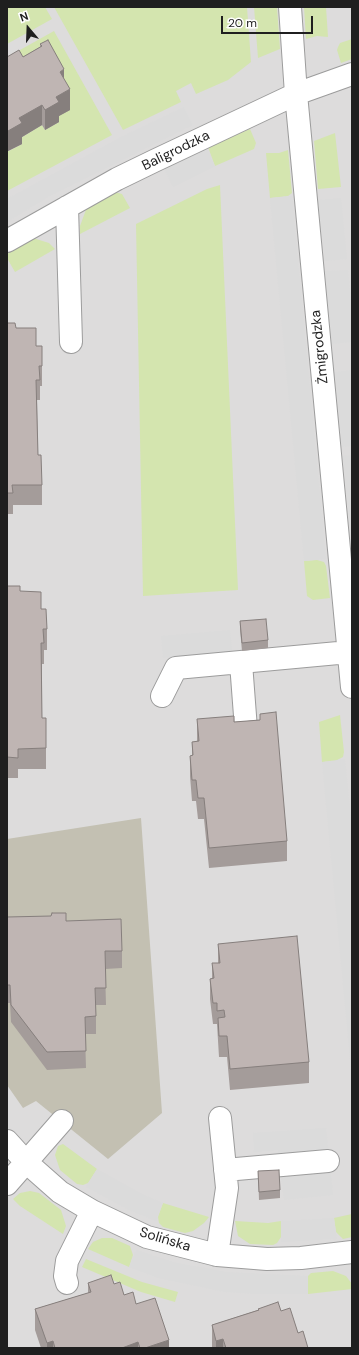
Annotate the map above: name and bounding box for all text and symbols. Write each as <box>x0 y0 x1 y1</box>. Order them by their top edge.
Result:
north arrow <box>8 8 48 48</box>
scale bar <box>223 8 315 34</box>
text: N <box>18 9 30 25</box>
text: 20 m <box>228 15 257 31</box>
street label: Baligrodzka <box>139 127 213 175</box>
street label: Żmigrodzka <box>308 309 332 385</box>
street label: Solińska <box>137 1224 193 1256</box>

